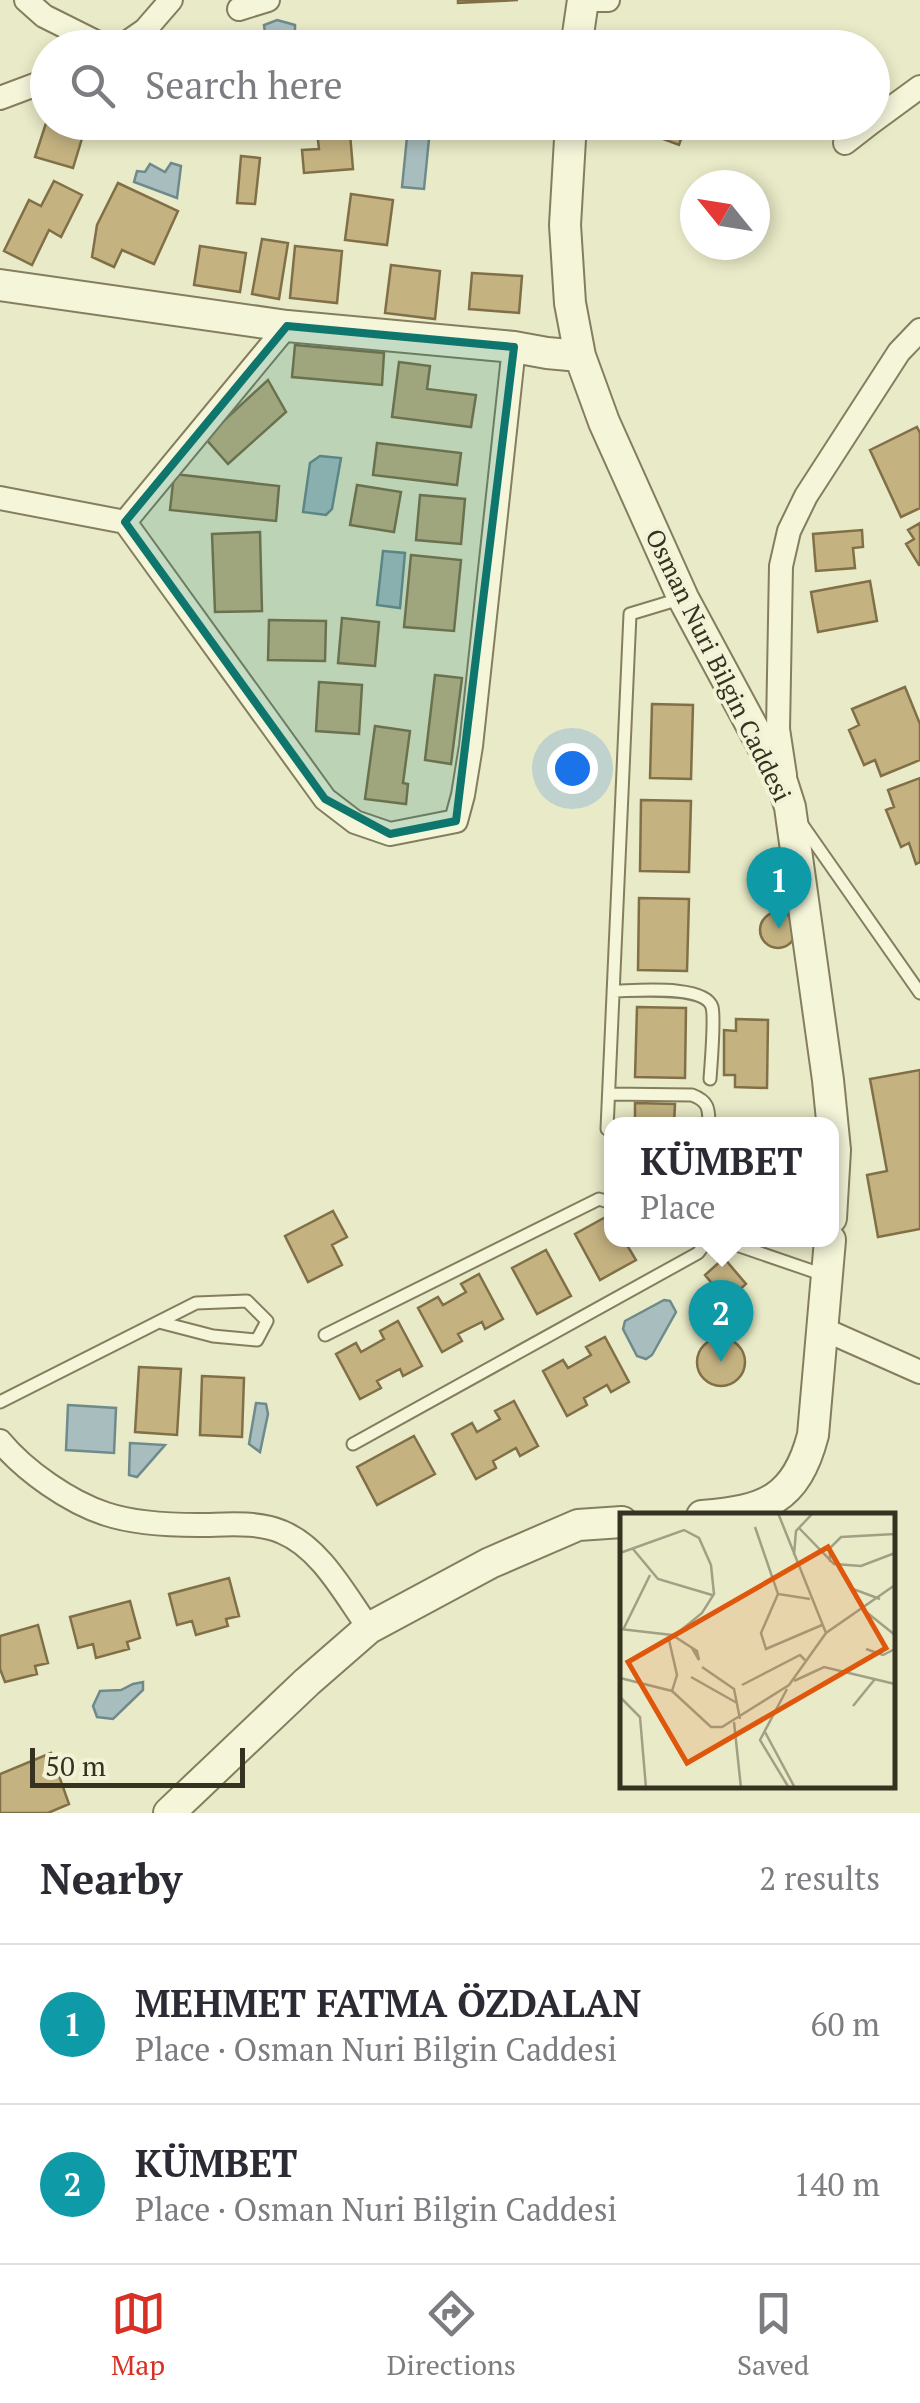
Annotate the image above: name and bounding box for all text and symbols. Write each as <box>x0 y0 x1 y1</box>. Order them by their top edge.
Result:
search box <box>30 30 890 140</box>
icon: search <box>65 58 120 113</box>
text: Search here <box>145 60 343 110</box>
north arrow <box>680 170 770 260</box>
street label: Osman Nuri Bilgin Caddesi <box>638 523 800 807</box>
your location <box>547 743 598 794</box>
pin: 1 <box>746 846 812 929</box>
popup <box>604 1117 839 1247</box>
text: KÜMBET <box>640 1136 803 1186</box>
text: Place <box>640 1186 716 1228</box>
pin: 2 <box>688 1280 754 1362</box>
inset map <box>620 1513 895 1788</box>
scale bar <box>30 1743 245 1788</box>
text: 50 m <box>45 1747 106 1784</box>
text: Nearby <box>40 1850 182 1906</box>
text: 2 results <box>759 1857 880 1899</box>
text: MEHMET FATMA ÖZDALAN <box>135 1978 641 2028</box>
text: 1 <box>63 2003 82 2045</box>
text: 60 m <box>810 2003 880 2045</box>
text: Place · Osman Nuri Bilgin Caddesi <box>135 2028 617 2070</box>
text: KÜMBET <box>135 2138 297 2188</box>
text: 2 <box>63 2163 82 2205</box>
text: 140 m <box>793 2163 880 2205</box>
text: Place · Osman Nuri Bilgin Caddesi <box>135 2188 617 2230</box>
tab: Map <box>111 2286 166 2383</box>
tab: Directions <box>387 2286 516 2383</box>
tab: Saved <box>737 2286 809 2383</box>

